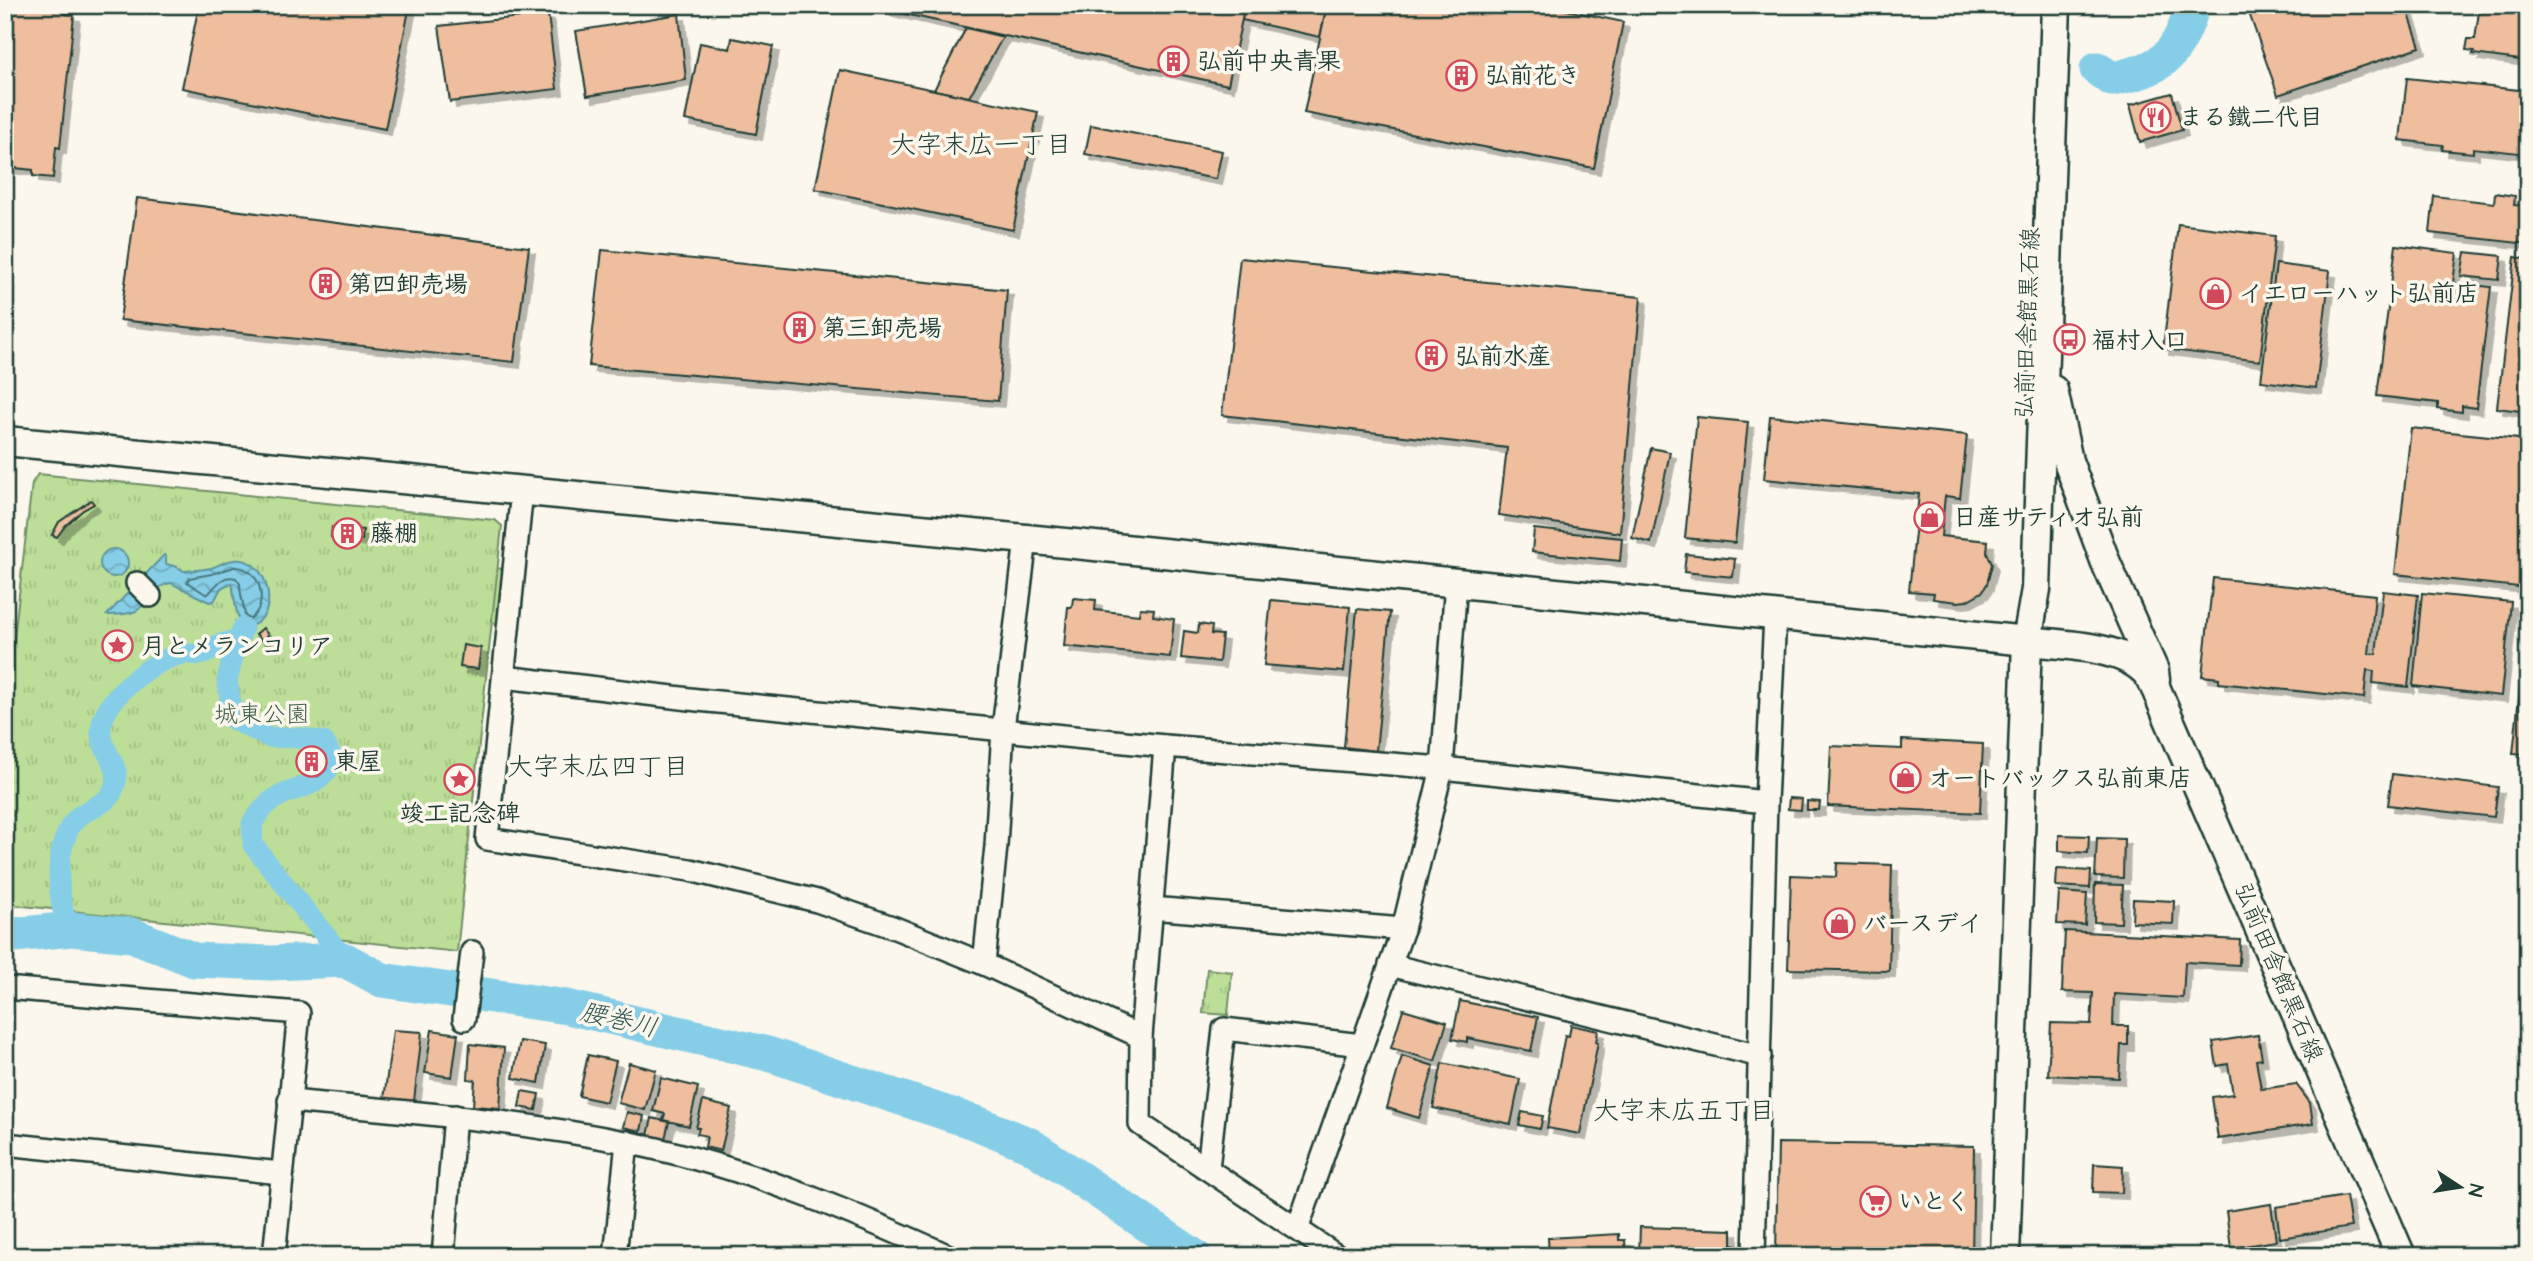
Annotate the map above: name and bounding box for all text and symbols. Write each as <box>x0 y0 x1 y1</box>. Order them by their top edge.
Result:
building icon: 弘前中央青果 <box>1157 44 1191 78</box>
place label: 弘前中央青果 <box>1197 45 1341 79</box>
building icon: 弘前花き <box>1445 58 1479 92</box>
place label: 弘前花き <box>1485 59 1581 93</box>
restaurant icon: まる鐵二代目 <box>2139 100 2173 134</box>
place label: まる鐵二代目 <box>2179 101 2323 135</box>
district label: 大字末広一丁目 <box>890 127 1072 163</box>
street label: 弘前田舎館黒石線 <box>2008 227 2048 420</box>
building icon: 第四卸売場 <box>308 267 342 301</box>
place label: 第四卸売場 <box>348 268 468 302</box>
shop icon: イエローハット弘前店 <box>2199 276 2233 310</box>
place label: イエローハット弘前店 <box>2239 277 2479 311</box>
building icon: 第三卸売場 <box>782 311 816 345</box>
place label: 第三卸売場 <box>822 312 942 346</box>
bus stop icon: 福村入口 <box>2052 323 2086 357</box>
place label: 福村入口 <box>2092 324 2188 358</box>
building icon: 弘前水産 <box>1415 339 1449 373</box>
place label: 弘前水産 <box>1455 340 1551 374</box>
shop icon: 日産サティオ弘前 <box>1913 500 1947 534</box>
place label: 日産サティオ弘前 <box>1953 501 2144 535</box>
building icon: 藤棚 <box>330 516 364 550</box>
place label: 藤棚 <box>370 517 418 551</box>
place icon: 月とメランコリア <box>101 629 135 663</box>
place label: 月とメランコリア <box>141 630 333 664</box>
park label: 城東公園 <box>214 698 310 732</box>
building icon: 東屋 <box>294 744 328 778</box>
place label: 東屋 <box>334 745 382 779</box>
district label: 大字末広四丁目 <box>507 749 689 785</box>
shop icon: オートバックス弘前東店 <box>1888 761 1922 795</box>
place icon: 竣工記念碑 <box>443 762 477 796</box>
place label: オートバックス弘前東店 <box>1928 762 2192 796</box>
place label: 竣工記念碑 <box>400 797 520 831</box>
street label: 弘前田舎館黒石線 <box>2225 877 2331 1067</box>
shop icon: バースデイ <box>1823 906 1857 940</box>
place label: バースデイ <box>1863 907 1983 941</box>
water label: 腰巻川 <box>577 994 661 1046</box>
district label: 大字末広五丁目 <box>1593 1093 1775 1129</box>
north arrow <box>2424 1152 2494 1222</box>
text: N <box>2461 1182 2490 1199</box>
supermarket icon: いとく <box>1858 1184 1892 1218</box>
place label: いとく <box>1898 1185 1970 1219</box>

